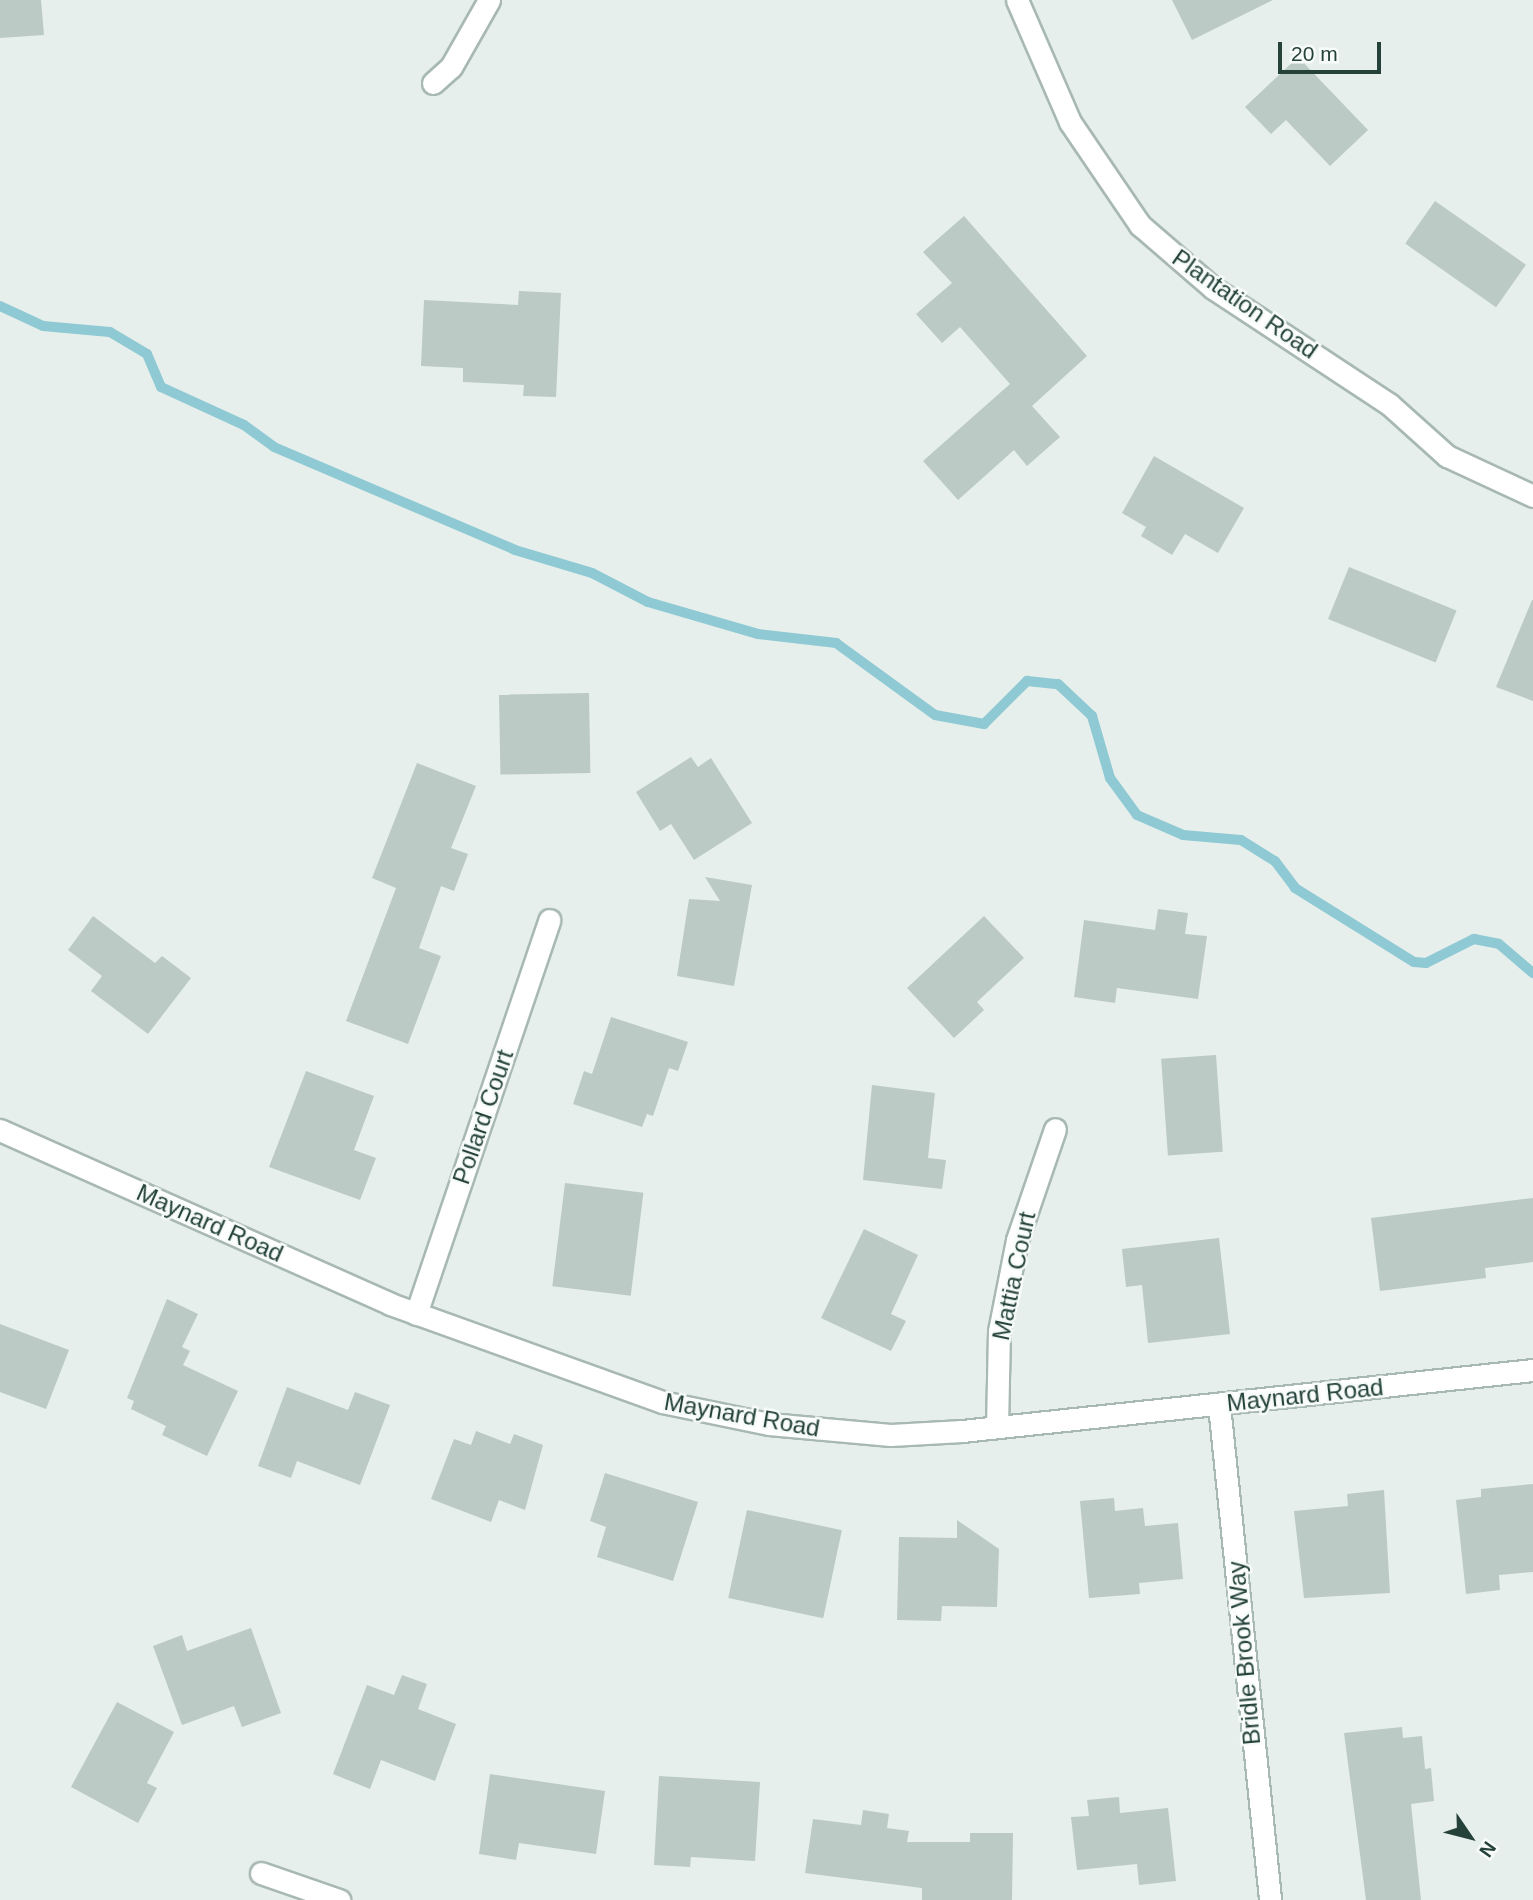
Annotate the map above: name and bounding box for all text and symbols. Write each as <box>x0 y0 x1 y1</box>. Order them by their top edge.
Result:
scale bar <box>1281 28 1384 72</box>
text: 20 m <box>1291 42 1338 65</box>
street label: Plantation Road <box>1167 243 1323 365</box>
street label: Pollard Court <box>447 1046 519 1188</box>
street label: Maynard Road <box>132 1178 288 1268</box>
street label: Mattia Court <box>986 1209 1042 1343</box>
street label: Maynard Road <box>1225 1372 1385 1418</box>
street label: Maynard Road <box>662 1387 822 1443</box>
street label: Bridle Brook Way <box>1222 1560 1266 1746</box>
north arrow <box>1435 1802 1505 1872</box>
text: N <box>1475 1838 1500 1861</box>

